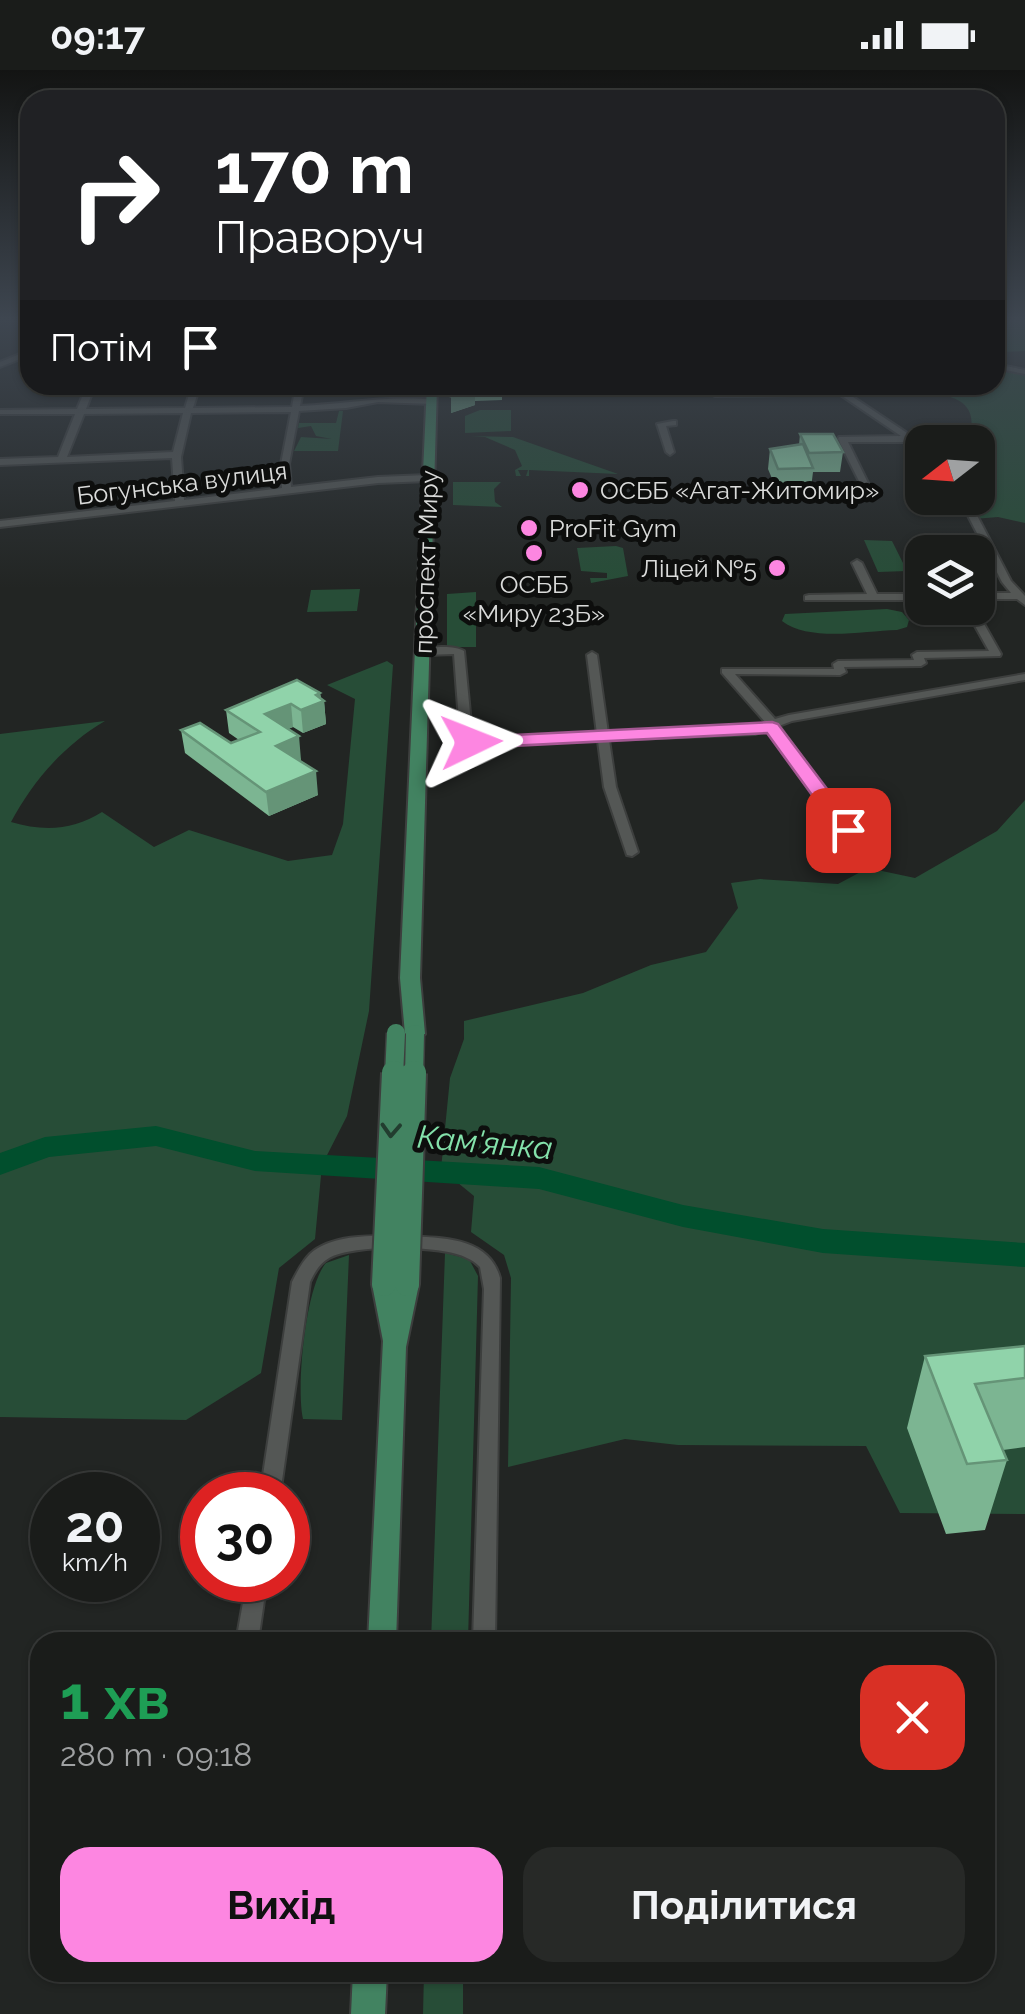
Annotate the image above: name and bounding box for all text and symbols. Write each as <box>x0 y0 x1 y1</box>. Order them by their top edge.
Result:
text: 09:17 <box>50 13 145 58</box>
text: 170 m <box>215 127 414 209</box>
icon: right <box>50 130 180 260</box>
text: Праворуч <box>215 211 425 264</box>
icon: arrive <box>173 320 228 375</box>
text: Потім <box>50 325 153 370</box>
north arrow <box>905 425 995 515</box>
map controls <box>905 425 995 625</box>
street label: Богунська вулиця <box>75 455 289 511</box>
street label: проспект Миру <box>408 469 444 654</box>
place label: ОСББ «Агат-Житомир» <box>600 475 879 505</box>
marker: ОСББ «Агат-Житомир» <box>569 479 591 501</box>
place label: ProFit Gym <box>549 513 677 543</box>
marker: ProFit Gym <box>518 517 540 539</box>
button: layers <box>905 535 995 625</box>
marker: ОСББ «Миру 23Б» <box>523 542 545 564</box>
place label: Ліцей №5 <box>641 553 757 583</box>
marker: Ліцей №5 <box>766 557 788 579</box>
place label: ОСББ «Миру 23Б» <box>463 569 605 628</box>
position arrow <box>419 690 523 794</box>
pin <box>806 788 891 873</box>
icon: arrive <box>821 803 876 858</box>
water label: Кам'янка <box>416 1118 554 1166</box>
one-way arrow <box>381 1122 402 1138</box>
speed limit sign: 30 <box>180 1472 310 1602</box>
text: 20 <box>66 1495 124 1554</box>
text: km/h <box>62 1547 128 1577</box>
text: 1 хв <box>60 1663 170 1733</box>
button: close <box>860 1665 965 1770</box>
text: 280 m · 09:18 <box>60 1736 252 1773</box>
button: Вихід <box>60 1847 503 1962</box>
button: Поділитися <box>523 1847 965 1962</box>

